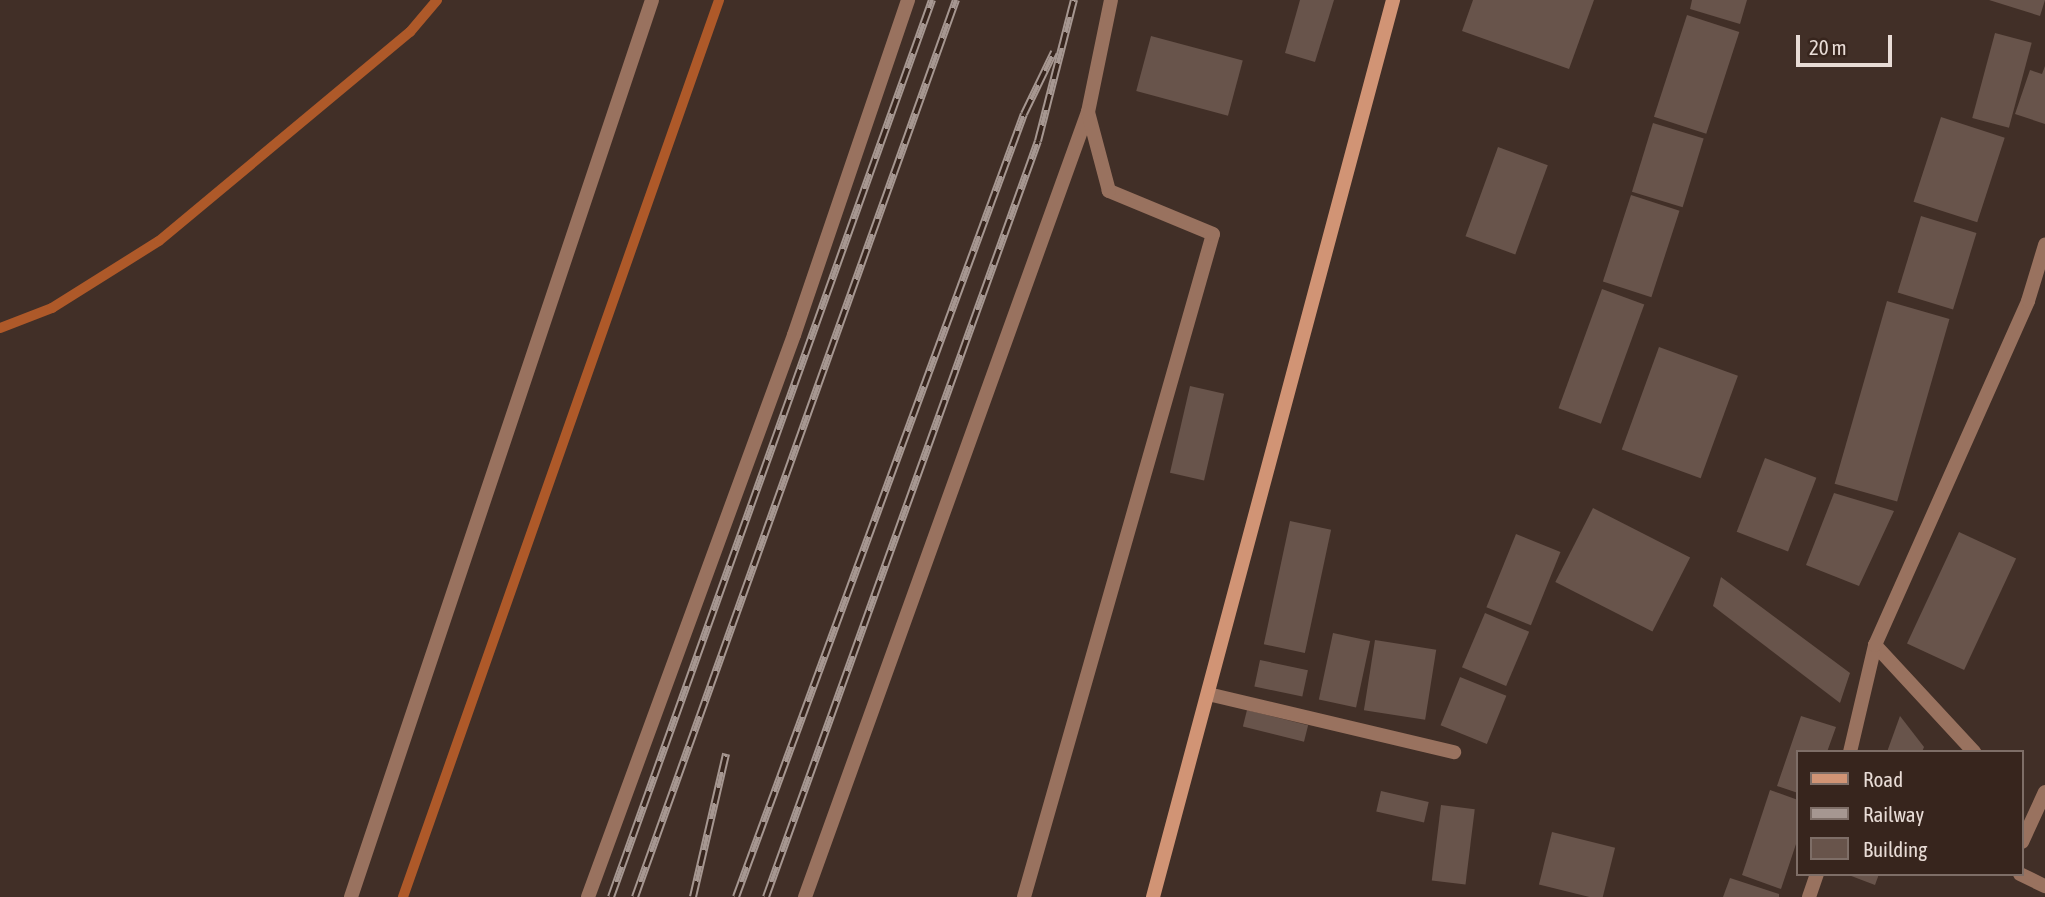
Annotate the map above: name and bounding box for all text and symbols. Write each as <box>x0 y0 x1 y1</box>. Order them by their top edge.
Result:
scale bar <box>1800 21 1896 65</box>
text: 20 m <box>1809 35 1847 59</box>
legend <box>1797 750 2024 876</box>
text: Road <box>1863 767 1903 791</box>
text: Railway <box>1863 802 1924 826</box>
text: Building <box>1863 837 1927 861</box>

